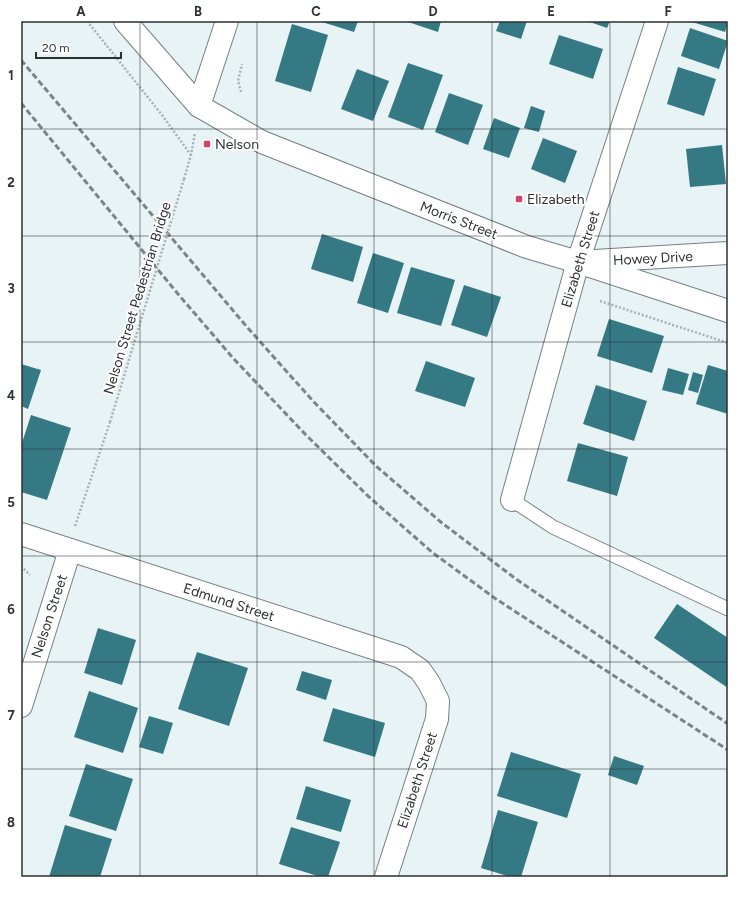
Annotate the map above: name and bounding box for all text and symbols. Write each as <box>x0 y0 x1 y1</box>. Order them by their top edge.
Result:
text: A <box>76 4 86 19</box>
text: B <box>194 4 202 19</box>
text: C <box>311 4 321 19</box>
text: D <box>428 4 438 19</box>
text: E <box>547 4 555 19</box>
text: F <box>664 4 672 19</box>
scale bar <box>36 34 121 60</box>
text: 20 m <box>42 41 70 55</box>
text: 1 <box>8 68 14 83</box>
place label: Nelson <box>215 136 259 153</box>
marker: Nelson <box>202 139 212 149</box>
text: 2 <box>7 175 15 190</box>
place label: Elizabeth <box>527 191 585 208</box>
marker: Elizabeth <box>514 194 524 204</box>
street label: Morris Street <box>418 198 500 243</box>
street label: Nelson Street Pedestrian Bridge <box>100 200 175 396</box>
street label: Elizabeth Street <box>558 209 603 310</box>
street label: Howey Drive <box>613 248 694 269</box>
text: 3 <box>7 281 15 296</box>
text: 4 <box>7 388 15 403</box>
text: 5 <box>7 495 15 510</box>
street label: Nelson Street <box>28 572 71 660</box>
street label: Edmund Street <box>181 580 277 625</box>
text: 6 <box>7 602 15 617</box>
text: 7 <box>7 708 15 723</box>
street label: Elizabeth Street <box>394 730 441 830</box>
text: 8 <box>7 815 15 830</box>

